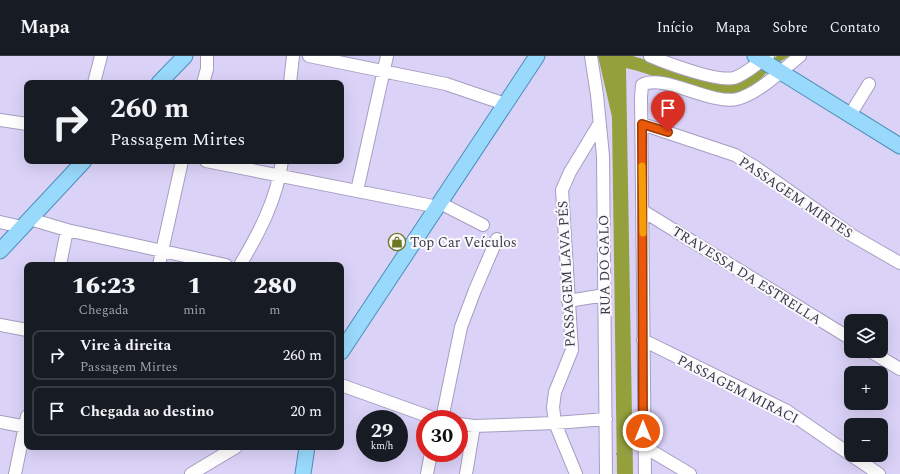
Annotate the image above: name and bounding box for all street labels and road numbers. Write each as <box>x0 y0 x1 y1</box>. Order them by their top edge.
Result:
street label: PASSAGEM MIRTES <box>734 151 857 244</box>
street label: PASSAGEM LAVA PÉS <box>552 200 581 348</box>
street label: RUA DO GALO <box>593 214 616 315</box>
street label: TRAVESSA DA ESTRELLA <box>668 221 826 330</box>
street label: PASSAGEM MIRACI <box>673 350 802 429</box>

